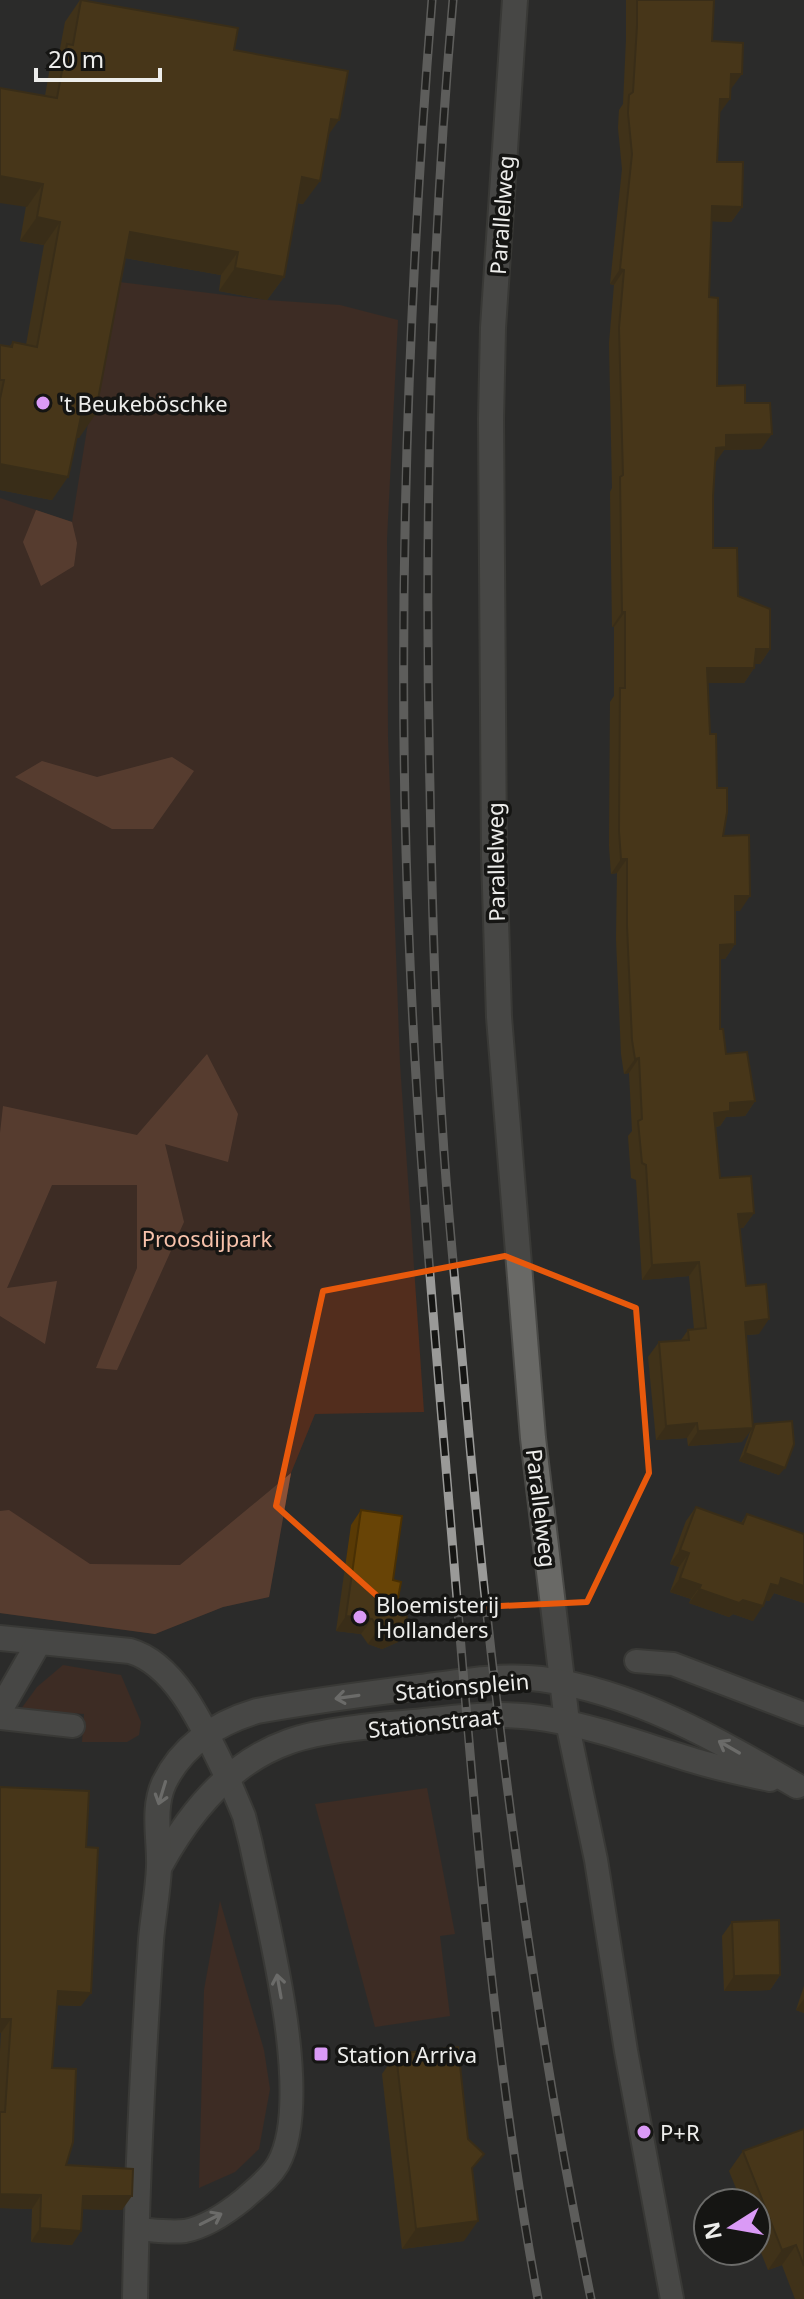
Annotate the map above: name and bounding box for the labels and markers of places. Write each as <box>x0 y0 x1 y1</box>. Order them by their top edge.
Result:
place label: 't Beukeböschke <box>59 388 228 418</box>
marker: 't Beukeböschke <box>34 394 52 412</box>
place label: Bloemisterij Hollanders <box>376 1589 499 1644</box>
marker: Bloemisterij Hollanders <box>351 1608 369 1626</box>
place label: Station Arriva <box>337 2039 477 2069</box>
marker: Station Arriva <box>312 2045 330 2063</box>
place label: P+R <box>660 2117 700 2147</box>
marker: P+R <box>635 2123 653 2141</box>

